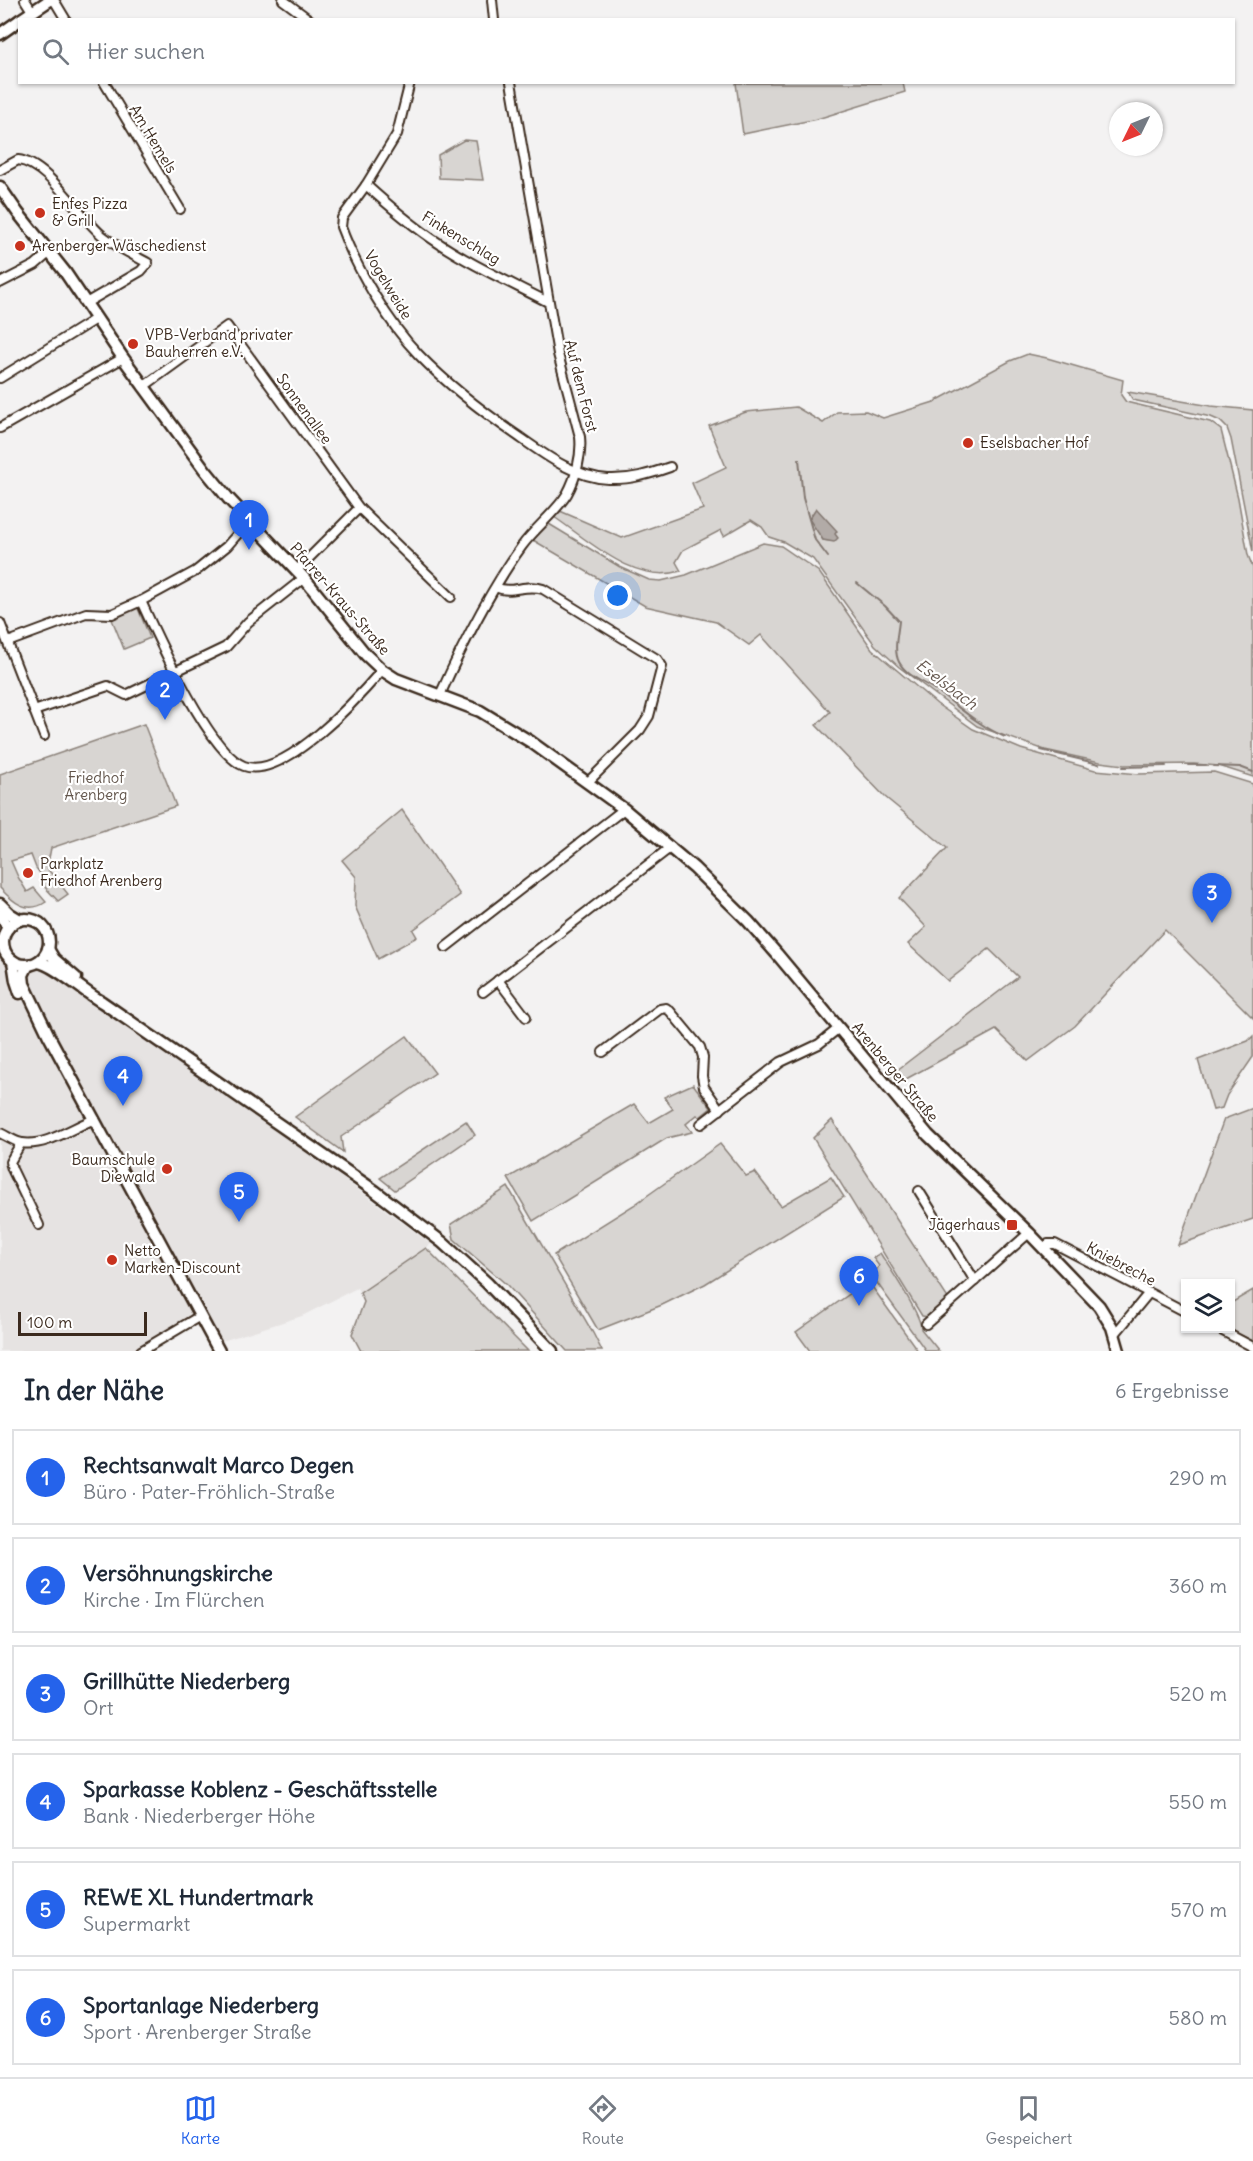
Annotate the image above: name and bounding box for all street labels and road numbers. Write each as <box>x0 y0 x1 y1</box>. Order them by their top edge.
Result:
street label: Am Hemels <box>126 101 181 177</box>
street label: Finkenschlag <box>419 207 504 268</box>
street label: Vogelweide <box>360 247 416 323</box>
street label: Auf dem Forst <box>561 338 602 434</box>
street label: Sonnenallee <box>273 370 336 448</box>
street label: Pfarrer-Kraus-Straße <box>286 539 394 659</box>
street label: Arenberger Straße <box>848 1018 943 1125</box>
street label: Kniebreche <box>1083 1237 1159 1290</box>

